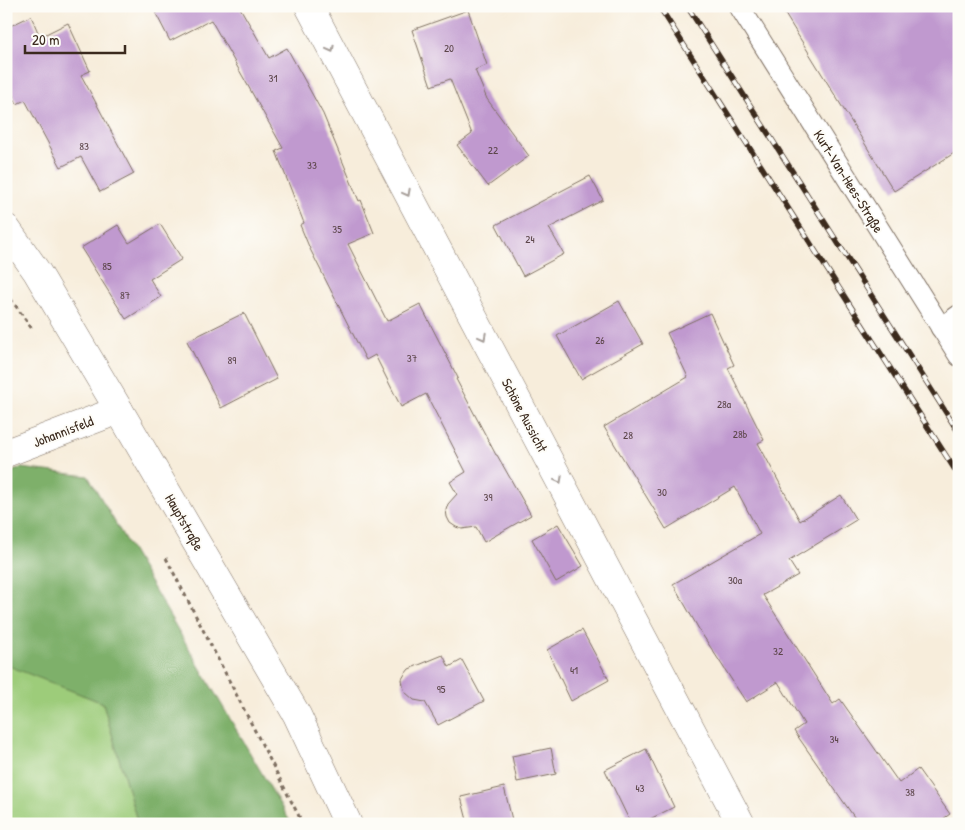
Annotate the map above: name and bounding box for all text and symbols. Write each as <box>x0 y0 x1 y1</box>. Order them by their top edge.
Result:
scale bar <box>25 22 125 54</box>
text: 20 m <box>32 29 59 50</box>
house number: 20 <box>444 41 454 55</box>
one-way arrow <box>325 44 335 53</box>
house number: 31 <box>269 71 277 85</box>
street label: Kurt-Van-Hees-Straße <box>809 126 889 237</box>
house number: 83 <box>79 139 89 153</box>
house number: 22 <box>488 143 498 157</box>
house number: 33 <box>307 158 317 172</box>
one-way arrow <box>401 188 411 197</box>
house number: 35 <box>332 222 342 236</box>
house number: 24 <box>525 232 535 246</box>
house number: 85 <box>102 259 112 273</box>
house number: 87 <box>120 288 130 302</box>
one-way arrow <box>477 331 487 340</box>
house number: 26 <box>595 333 605 347</box>
house number: 37 <box>407 351 417 365</box>
house number: 89 <box>228 353 236 367</box>
street label: Schöne Aussicht <box>498 375 552 455</box>
house number: 28a <box>717 397 732 411</box>
street label: Johannisfeld <box>30 411 96 451</box>
house number: 28b <box>733 427 748 441</box>
house number: 28 <box>623 428 633 442</box>
one-way arrow <box>553 475 563 484</box>
house number: 30 <box>657 485 667 499</box>
street label: Hauptstraße <box>160 490 209 555</box>
house number: 39 <box>484 490 492 504</box>
house number: 30a <box>728 573 743 587</box>
house number: 32 <box>773 644 783 658</box>
house number: 41 <box>570 663 578 677</box>
house number: 95 <box>437 682 446 696</box>
house number: 34 <box>829 732 839 746</box>
house number: 43 <box>635 781 645 795</box>
house number: 38 <box>905 785 915 799</box>

